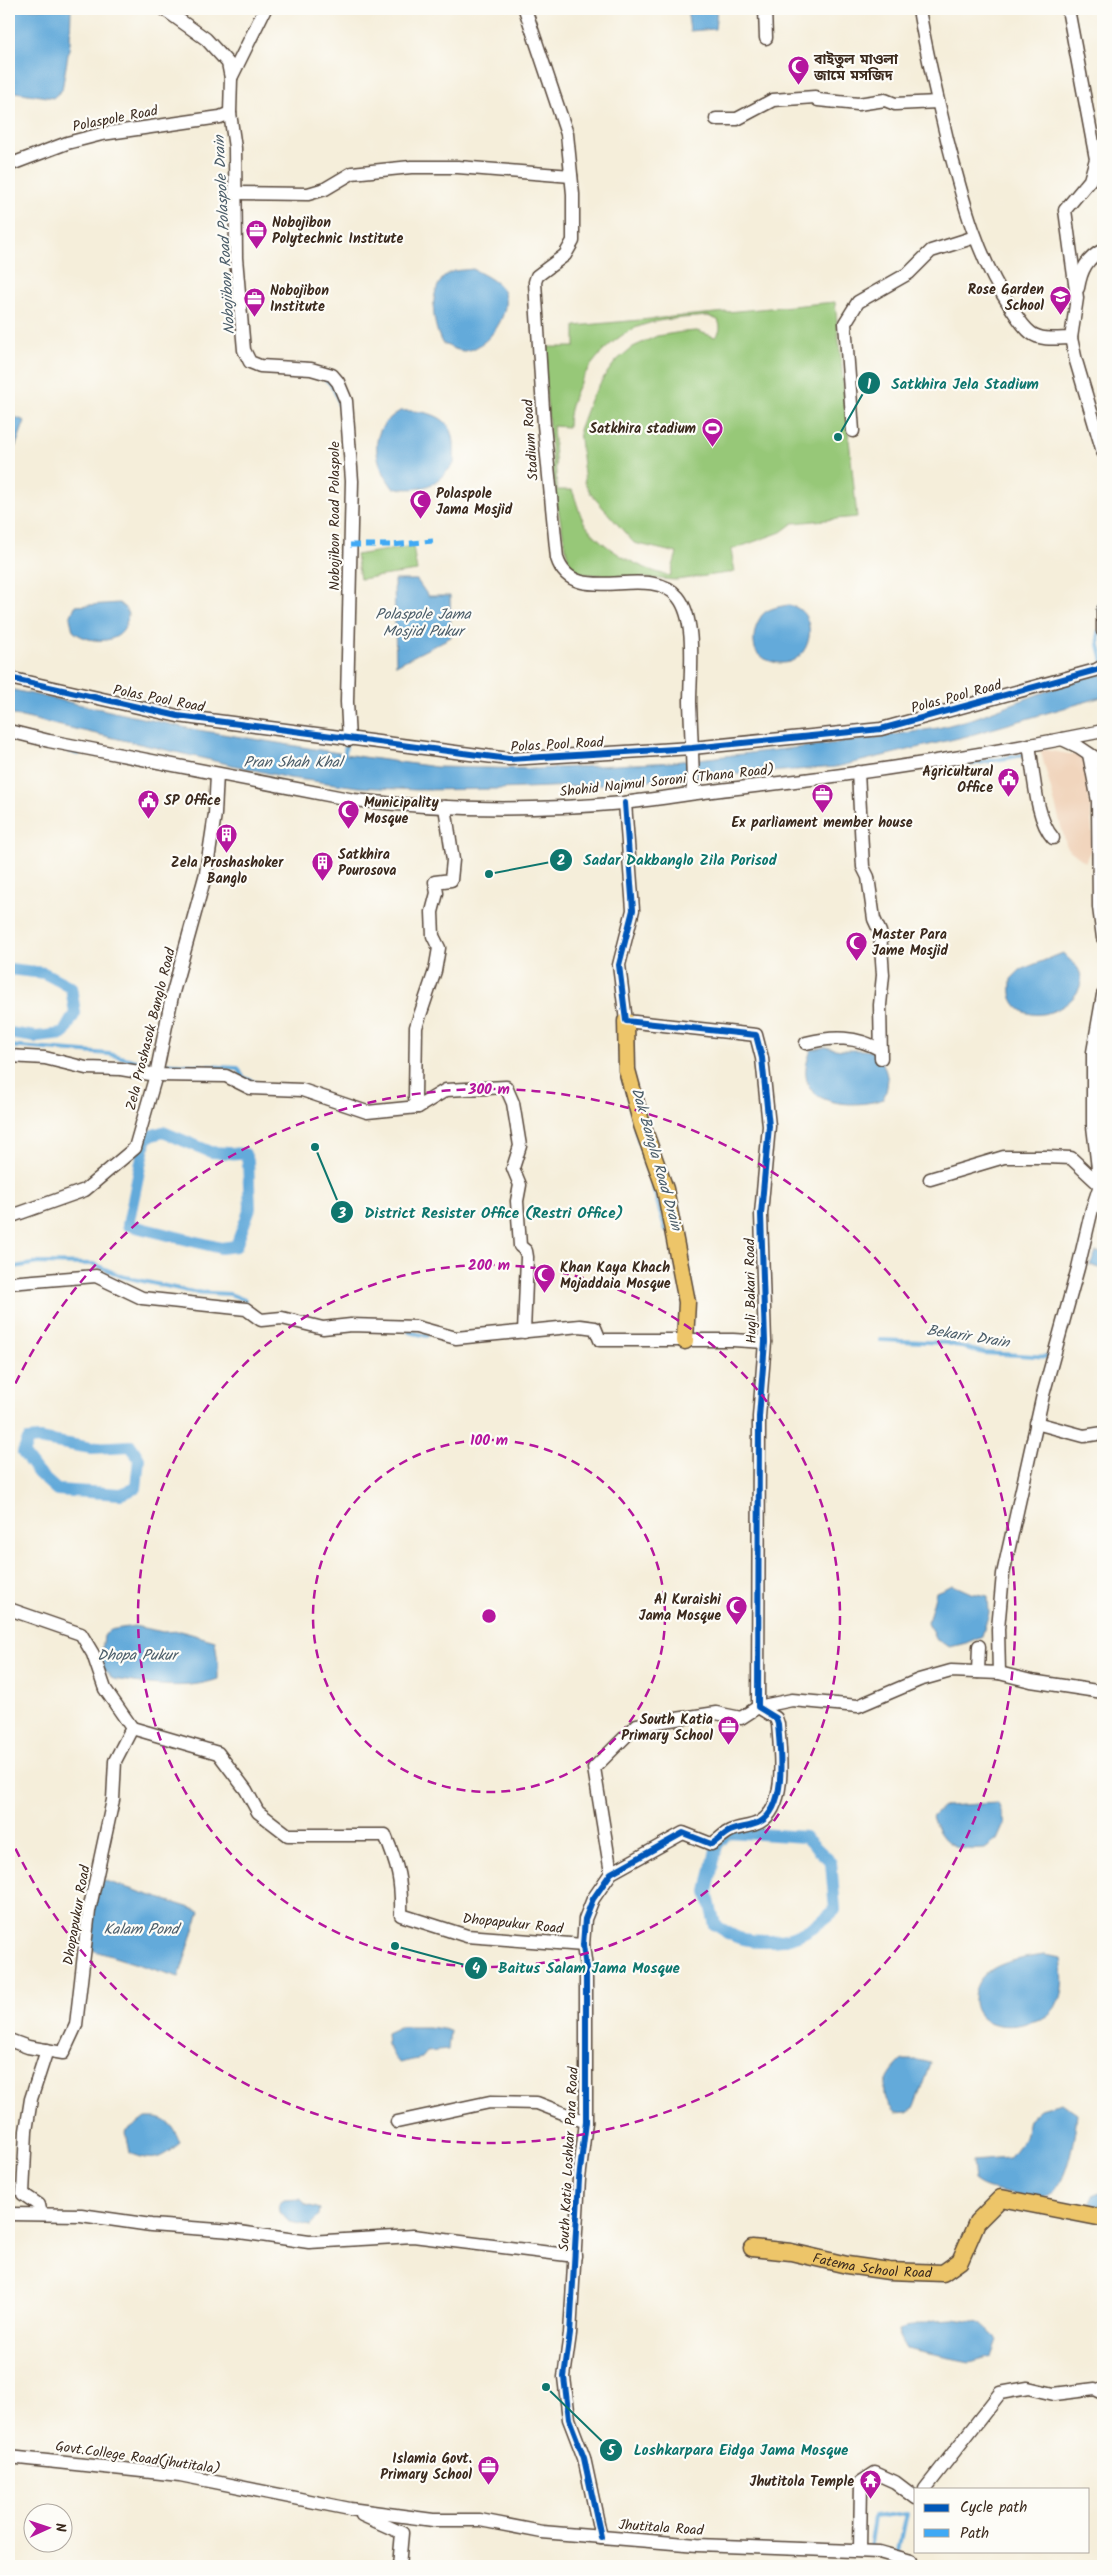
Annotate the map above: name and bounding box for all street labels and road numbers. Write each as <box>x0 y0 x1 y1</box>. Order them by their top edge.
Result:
street label: Polaspole Road <box>71 100 161 138</box>
street label: Stadium Road <box>517 398 545 481</box>
street label: Nobojibon Road Polaspole <box>324 441 346 591</box>
street label: Polas Pool Road <box>909 674 1005 720</box>
street label: Polas Pool Road <box>111 679 208 719</box>
street label: Polas Pool Road <box>510 732 605 758</box>
street label: Shohid Najmul Soroni (Thana Road) <box>559 759 775 803</box>
street label: Zela Proshasok Banglo Road <box>120 945 182 1113</box>
street label: Hugli Bakari Road <box>739 1237 763 1344</box>
street label: Dhopapukur Road <box>57 1862 97 1967</box>
street label: Dhopapukur Road <box>461 1908 565 1940</box>
street label: South Katia Loshkar Para Road <box>553 2065 585 2252</box>
street label: Fatema School Road <box>810 2247 933 2285</box>
street label: Govt.College Road(jhutitala) <box>54 2436 222 2480</box>
street label: Jhutitala Road <box>618 2514 705 2542</box>

